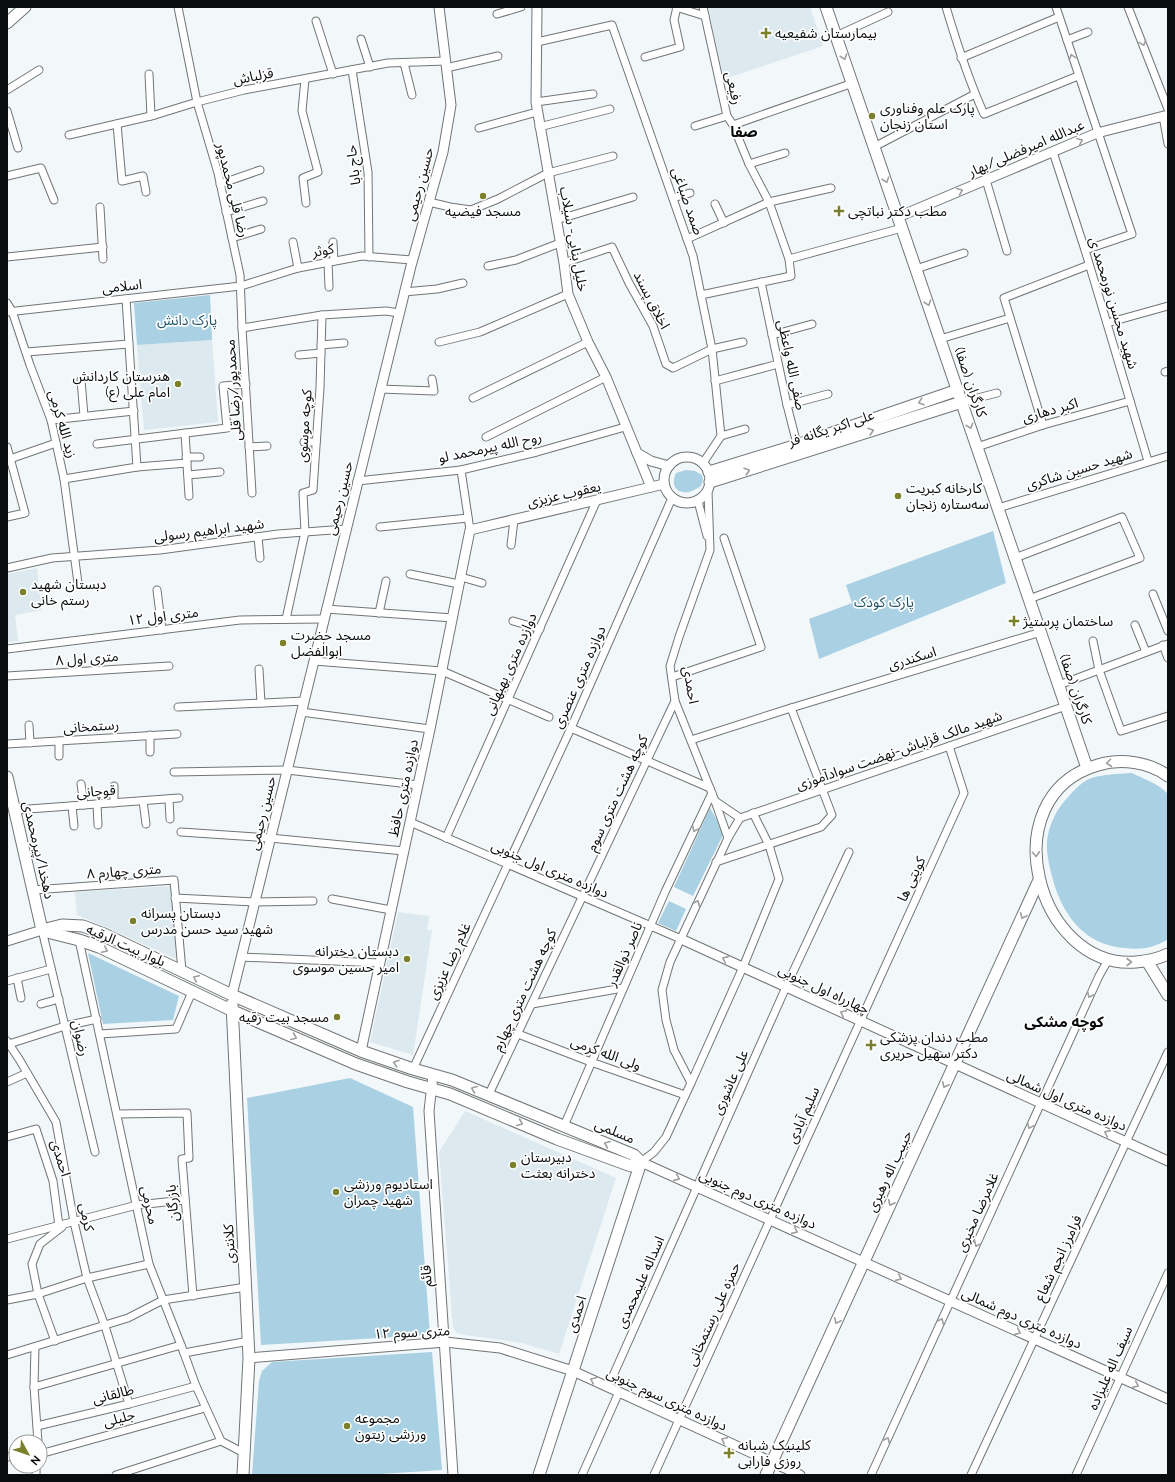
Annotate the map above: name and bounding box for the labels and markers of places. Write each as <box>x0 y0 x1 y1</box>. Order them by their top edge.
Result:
place label: بیمارستان شفیعیه <box>775 25 877 42</box>
marker: بیمارستان شفیعیه <box>760 27 772 39</box>
place label: پارک علم وفناوری استان زنجان <box>880 100 975 133</box>
marker: پارک علم وفناوری استان زنجان <box>867 111 877 121</box>
marker: مسجد فیضیه <box>478 191 488 201</box>
place label: مسجد فیضیه <box>445 203 521 219</box>
place label: مطب دکتر نباتچی <box>848 203 947 221</box>
marker: مطب دکتر نباتچی <box>833 205 845 217</box>
place label: هنرستان کاردانش امام علی (ع) <box>73 368 170 403</box>
marker: هنرستان کاردانش امام علی (ع) <box>173 379 183 389</box>
place label: کارخانه کبریت سه‌ستاره زنجان <box>906 480 989 513</box>
marker: کارخانه کبریت سه‌ستاره زنجان <box>893 491 903 501</box>
place label: دبستان شهید رستم خانی <box>31 576 107 611</box>
marker: دبستان شهید رستم خانی <box>18 587 28 597</box>
place label: ساختمان پرستیژ <box>1022 613 1113 631</box>
marker: ساختمان پرستیژ <box>1008 615 1020 627</box>
place label: مسجد حضرت ابوالفضل <box>291 627 371 660</box>
marker: مسجد حضرت ابوالفضل <box>278 638 288 648</box>
place label: دبستان پسرانه شهید سید حسن مدرس <box>141 905 273 938</box>
marker: دبستان پسرانه شهید سید حسن مدرس <box>128 916 138 926</box>
place label: دبستان دخترانه امیر حسین موسوی <box>293 943 399 976</box>
marker: دبستان دخترانه امیر حسین موسوی <box>402 954 412 964</box>
place label: مسجد بیت رقیه <box>239 1009 329 1026</box>
marker: مسجد بیت رقیه <box>332 1012 342 1022</box>
place label: مطب دندان پزشکی دکتر سهیل حریری <box>880 1029 988 1062</box>
marker: مطب دندان پزشکی دکتر سهیل حریری <box>865 1039 877 1051</box>
place label: دبیرستان دخترانه بعثت <box>521 1149 596 1182</box>
marker: دبیرستان دخترانه بعثت <box>508 1160 518 1170</box>
place label: استادیوم ورزشی شهید چمران <box>344 1176 433 1210</box>
marker: استادیوم ورزشی شهید چمران <box>331 1187 341 1197</box>
place label: مجموعه ورزشی زیتون <box>355 1410 426 1443</box>
marker: مجموعه ورزشی زیتون <box>342 1421 352 1431</box>
place label: کلینیک شبانه روزی فارابی <box>738 1437 811 1470</box>
marker: کلینیک شبانه روزی فارابی <box>723 1447 735 1459</box>

